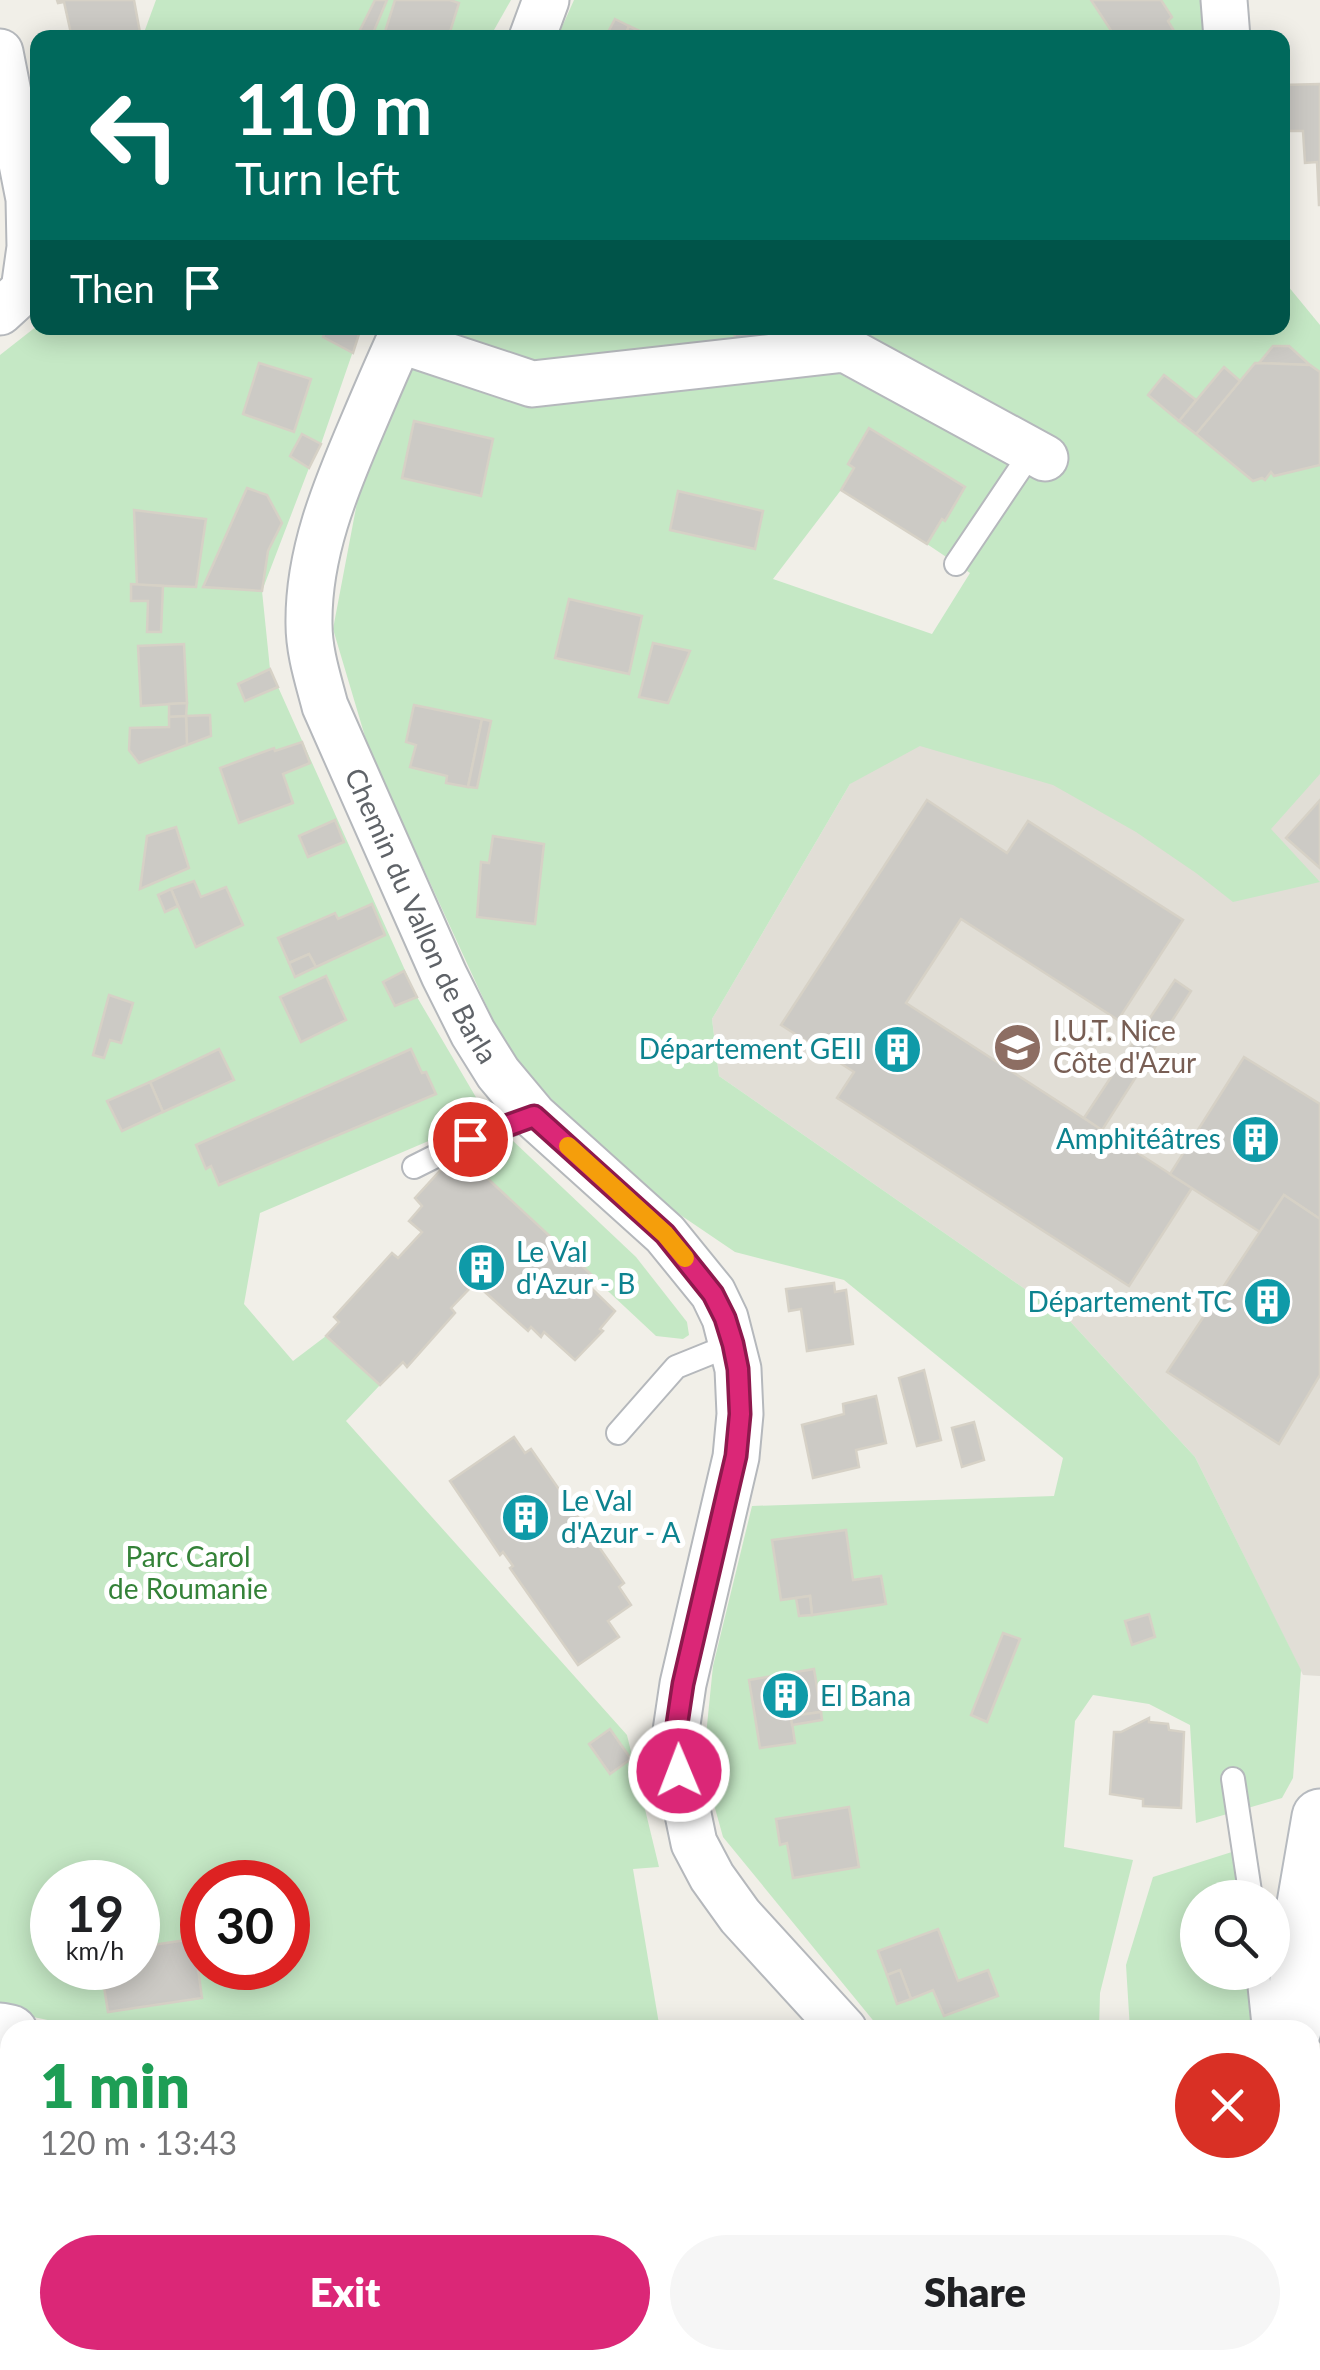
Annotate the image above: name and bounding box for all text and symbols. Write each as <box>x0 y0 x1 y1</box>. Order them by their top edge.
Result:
text: 110 m <box>235 66 432 150</box>
icon: left <box>70 70 200 200</box>
text: Turn left <box>235 151 400 205</box>
icon: arrive <box>175 260 230 315</box>
text: Then <box>70 265 155 311</box>
street label: Chemin du Vallon de Barla <box>339 762 506 1069</box>
place label: I.U.T. Nice Côte d'Azur <box>1053 1013 1196 1079</box>
school or university icon: I.U.T. Nice Côte d'Azur <box>992 1021 1044 1073</box>
building icon: Département GEII <box>871 1023 923 1075</box>
place label: Département GEII <box>639 1031 862 1065</box>
pin <box>428 1097 513 1182</box>
icon: arrive <box>443 1112 498 1167</box>
building icon: Amphitéâtres <box>1230 1113 1282 1165</box>
place label: Amphitéâtres <box>1056 1121 1221 1155</box>
place label: Le Val d'Azur - B <box>516 1234 635 1300</box>
building icon: Le Val d'Azur - B <box>455 1242 507 1294</box>
building icon: Département TC <box>1241 1276 1293 1328</box>
place label: Département TC <box>1028 1284 1232 1318</box>
place label: Le Val d'Azur - A <box>561 1483 680 1549</box>
building icon: Le Val d'Azur - A <box>500 1491 552 1543</box>
park label: Parc Carol de Roumanie <box>108 1539 268 1605</box>
building icon: El Bana <box>759 1670 811 1722</box>
place label: El Bana <box>820 1678 911 1712</box>
position arrow <box>627 1719 731 1823</box>
speed limit sign: 30 <box>180 1860 310 1990</box>
map controls <box>1180 1880 1290 1990</box>
button: search <box>1180 1880 1290 1990</box>
text: 19 <box>66 1883 124 1943</box>
text: km/h <box>66 1935 124 1965</box>
text: 1 min <box>40 2049 190 2121</box>
button: close <box>1175 2053 1280 2158</box>
text: 120 m · 13:43 <box>40 2123 237 2162</box>
button: Exit <box>40 2235 650 2350</box>
button: Share <box>670 2235 1280 2350</box>

